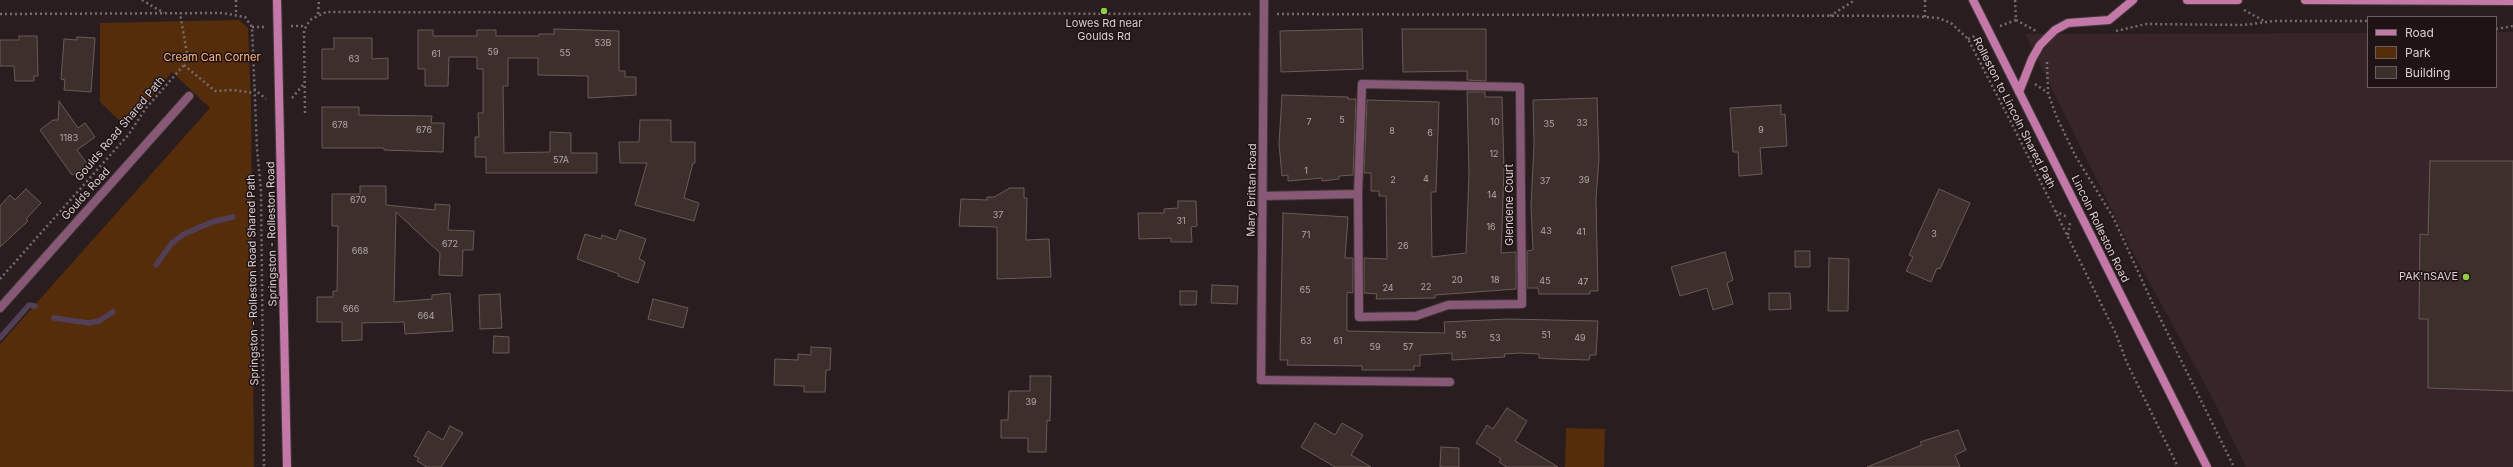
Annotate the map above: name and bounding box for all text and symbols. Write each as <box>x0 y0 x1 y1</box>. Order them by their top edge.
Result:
marker: Lowes Rd near Goulds Rd <box>1099 6 1109 16</box>
legend <box>2367 16 2497 88</box>
place label: Lowes Rd near Goulds Rd <box>1066 17 1142 43</box>
text: Road <box>2405 25 2434 40</box>
street label: Rolleston to Lincoln Shared Path <box>1970 35 2058 191</box>
house number: 53B <box>595 38 611 48</box>
text: Park <box>2405 45 2431 60</box>
house number: 59 <box>487 47 499 57</box>
house number: 55 <box>560 48 570 58</box>
house number: 61 <box>431 49 441 59</box>
park label: Cream Can Corner <box>163 51 261 65</box>
house number: 63 <box>348 54 360 64</box>
text: Building <box>2405 65 2450 80</box>
street label: Goulds Road Shared Path <box>72 74 168 184</box>
house number: 5 <box>1339 115 1345 125</box>
house number: 7 <box>1306 117 1312 127</box>
house number: 10 <box>1490 117 1500 127</box>
house number: 33 <box>1576 118 1588 128</box>
house number: 35 <box>1543 119 1555 129</box>
house number: 678 <box>332 120 348 130</box>
house number: 676 <box>416 125 432 135</box>
house number: 9 <box>1758 125 1764 135</box>
house number: 8 <box>1389 126 1395 136</box>
house number: 6 <box>1427 128 1433 138</box>
house number: 1183 <box>60 133 78 143</box>
street label: Mary Brittan Road <box>1245 143 1259 237</box>
house number: 12 <box>1489 149 1499 159</box>
house number: 57A <box>553 155 569 165</box>
street label: Springston - Rolleston Road <box>264 161 280 307</box>
street label: Glendene Court <box>1503 164 1517 246</box>
street label: Goulds Road <box>59 165 113 223</box>
house number: 1 <box>1304 166 1308 176</box>
street label: Lincoln Rolleston Road <box>2068 173 2132 285</box>
street label: Springston - Rolleston Road Shared Path <box>245 174 261 386</box>
house number: 4 <box>1423 174 1429 184</box>
house number: 2 <box>1390 175 1396 185</box>
house number: 39 <box>1578 175 1590 185</box>
house number: 37 <box>1540 176 1550 186</box>
house number: 14 <box>1487 190 1497 200</box>
house number: 670 <box>350 195 366 205</box>
house number: 37 <box>993 210 1003 220</box>
house number: 31 <box>1176 216 1186 226</box>
house number: 16 <box>1486 222 1496 232</box>
house number: 43 <box>1540 226 1552 236</box>
house number: 41 <box>1576 227 1586 237</box>
house number: 3 <box>1931 229 1937 239</box>
house number: 71 <box>1302 230 1310 240</box>
house number: 672 <box>442 239 458 249</box>
house number: 26 <box>1397 241 1409 251</box>
house number: 668 <box>352 246 368 256</box>
place label: PAK'nSAVE <box>2399 270 2458 284</box>
marker: PAK'nSAVE <box>2461 272 2471 282</box>
house number: 20 <box>1451 275 1463 285</box>
house number: 18 <box>1490 275 1500 285</box>
house number: 45 <box>1539 276 1551 286</box>
house number: 47 <box>1578 277 1588 287</box>
house number: 22 <box>1421 282 1431 292</box>
house number: 24 <box>1382 283 1394 293</box>
house number: 65 <box>1299 285 1311 295</box>
house number: 666 <box>343 304 359 314</box>
house number: 664 <box>418 311 434 321</box>
house number: 55 <box>1456 330 1466 340</box>
house number: 51 <box>1541 330 1551 340</box>
house number: 53 <box>1489 333 1501 343</box>
house number: 49 <box>1574 333 1586 343</box>
house number: 63 <box>1300 336 1312 346</box>
house number: 61 <box>1333 336 1343 346</box>
house number: 59 <box>1369 342 1381 352</box>
house number: 57 <box>1403 342 1413 352</box>
house number: 39 <box>1025 397 1037 407</box>

